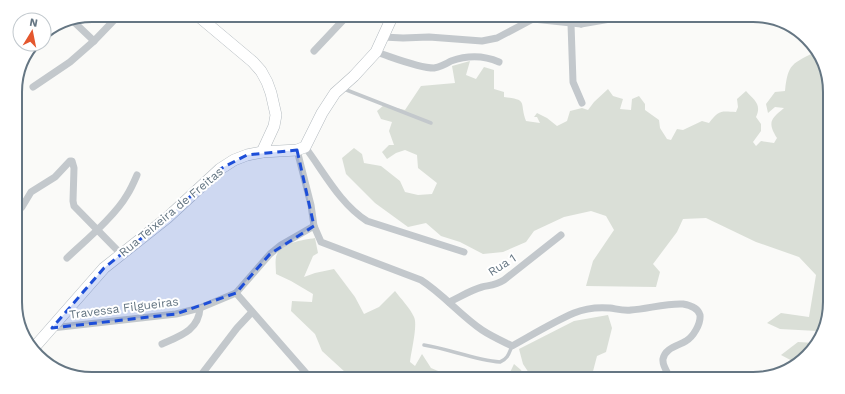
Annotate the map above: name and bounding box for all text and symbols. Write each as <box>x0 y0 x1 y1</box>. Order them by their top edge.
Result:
north arrow <box>12 12 52 52</box>
text: N <box>29 16 39 30</box>
street label: Rua Teixeira de Freitas <box>116 164 226 260</box>
street label: Rua 1 <box>485 251 519 279</box>
street label: Travessa Filgueiras <box>69 294 179 322</box>

